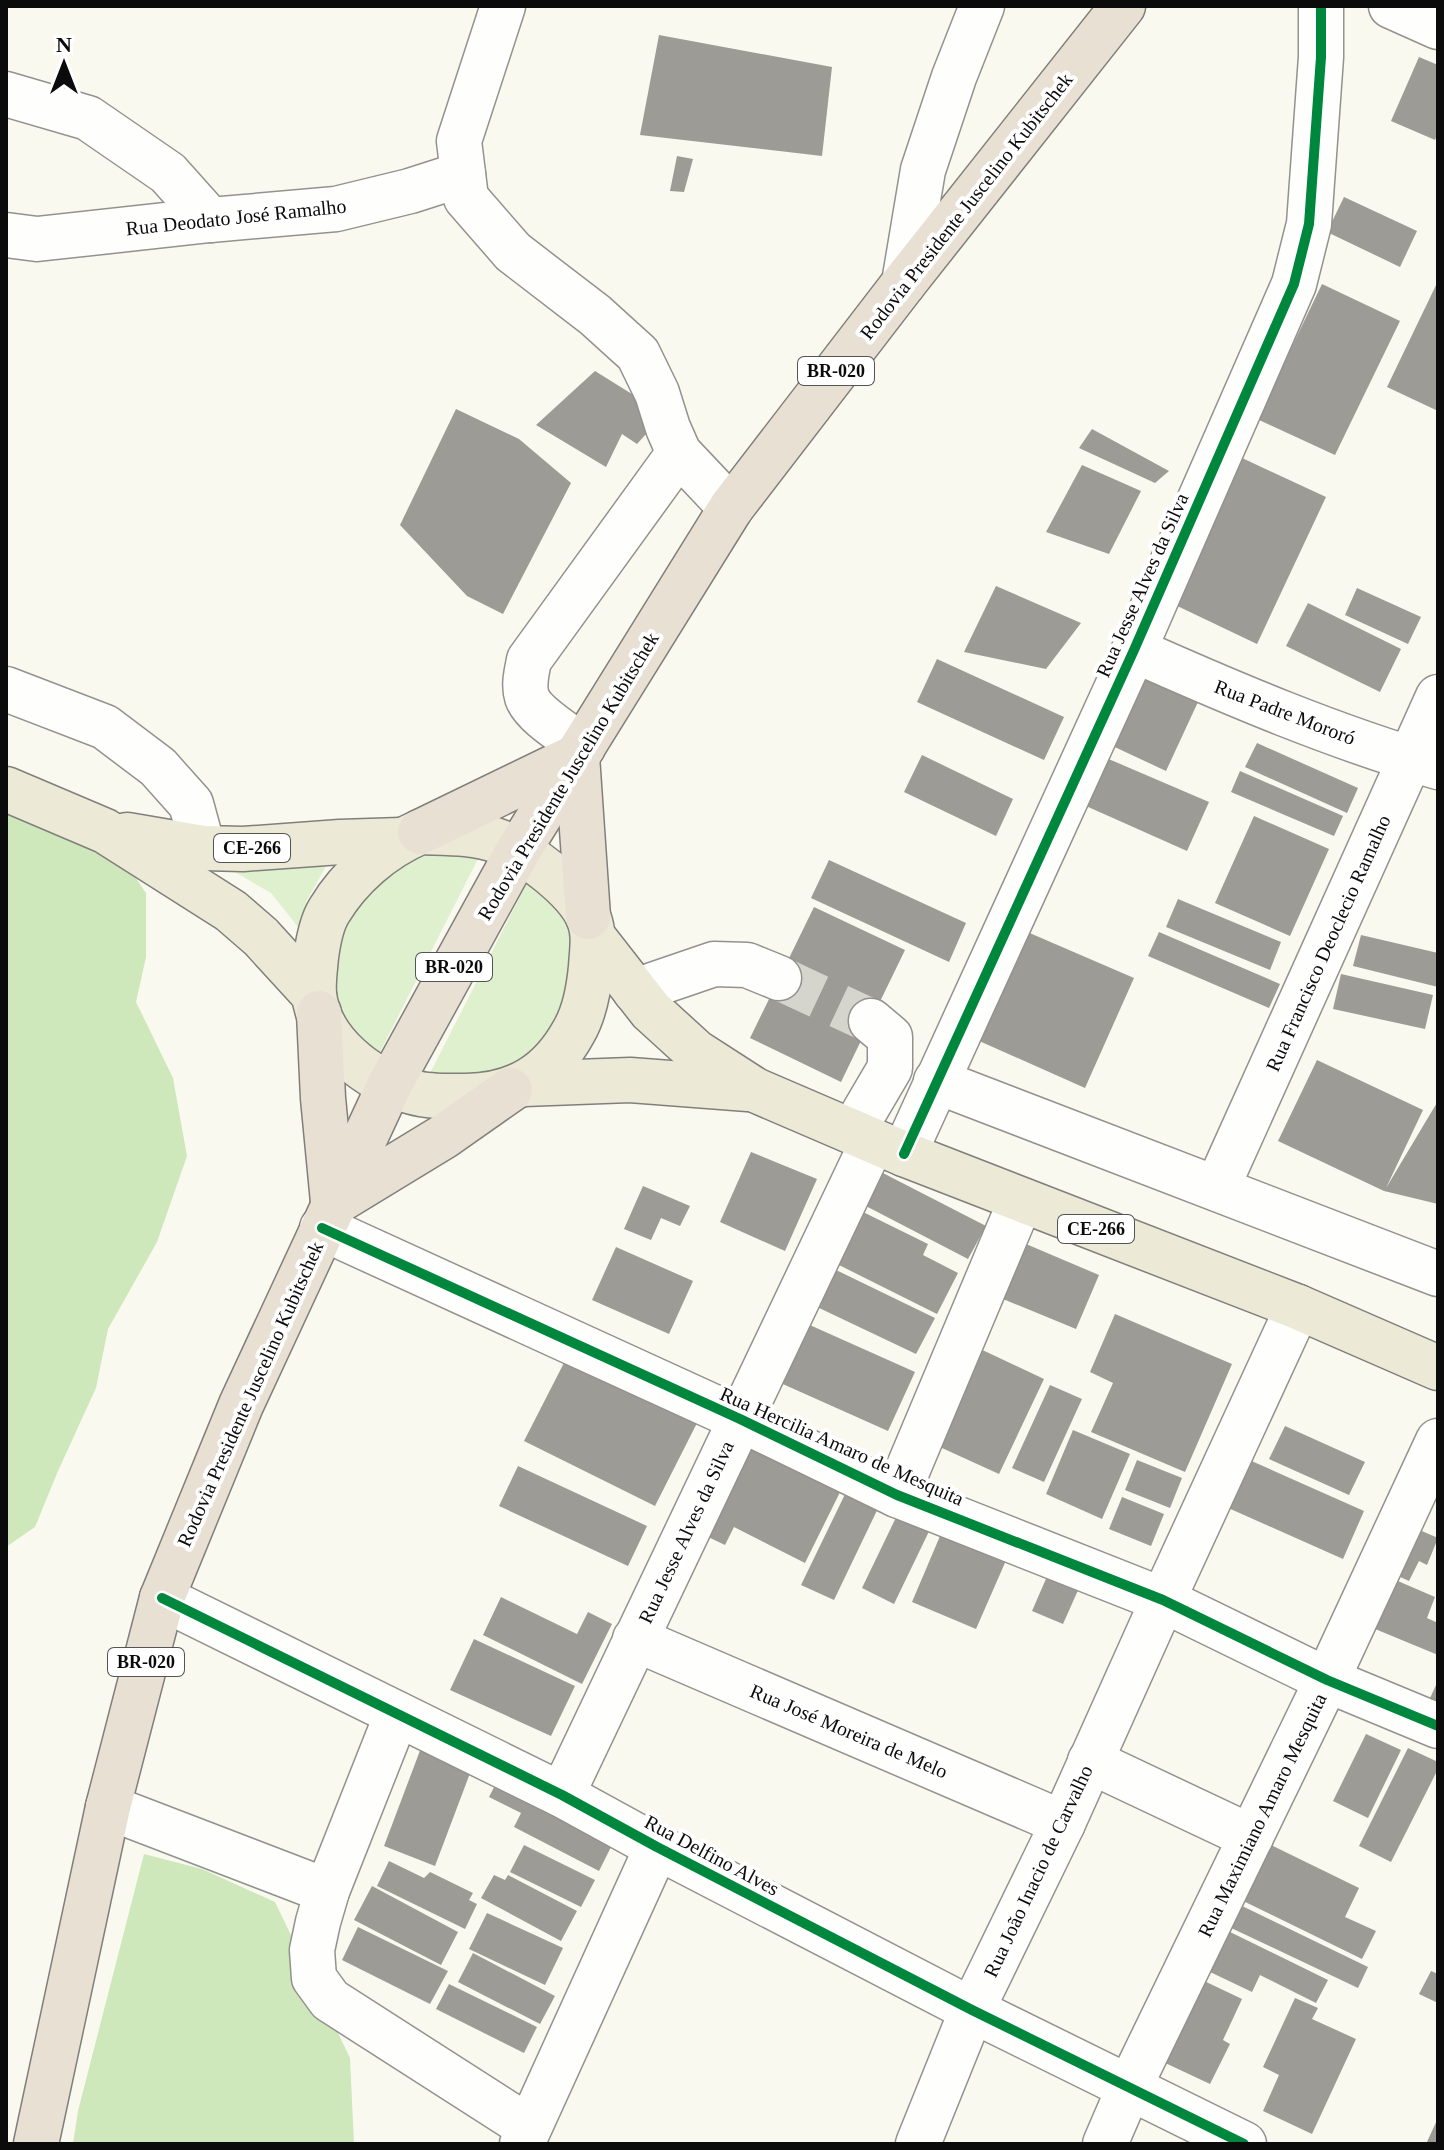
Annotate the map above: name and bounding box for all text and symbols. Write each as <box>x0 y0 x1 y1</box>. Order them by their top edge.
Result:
north arrow <box>24 24 104 104</box>
text: N <box>56 32 72 57</box>
street label: Rodovia Presidente Juscelino Kubitschek <box>855 69 1077 343</box>
street label: Rua Deodato José Ramalho <box>125 194 347 240</box>
road number: BR-020 <box>798 357 874 385</box>
street label: Rua Jesse Alves da Silva <box>1092 490 1193 680</box>
street label: Rodovia Presidente Juscelino Kubitschek <box>473 628 663 924</box>
street label: Rua Padre Mororó <box>1212 675 1358 749</box>
street label: Rua Francisco Deoclecio Ramalho <box>1261 811 1395 1075</box>
road number: CE-266 <box>214 834 290 862</box>
road number: BR-020 <box>416 953 492 981</box>
road number: CE-266 <box>1058 1215 1134 1243</box>
street label: Rodovia Presidente Juscelino Kubitschek <box>173 1238 327 1550</box>
street label: Rua Hercilia Amaro de Mesquita <box>716 1382 967 1511</box>
street label: Rua Jesse Alves da Silva <box>634 1437 738 1627</box>
road number: BR-020 <box>108 1648 184 1676</box>
street label: Rua José Moreira de Melo <box>747 1679 951 1783</box>
street label: Rua Maximiano Amaro Mesquita <box>1193 1690 1332 1941</box>
street label: Rua João Inacio de Carvalho <box>979 1762 1097 1980</box>
street label: Rua Delfino Alves <box>641 1810 783 1900</box>

